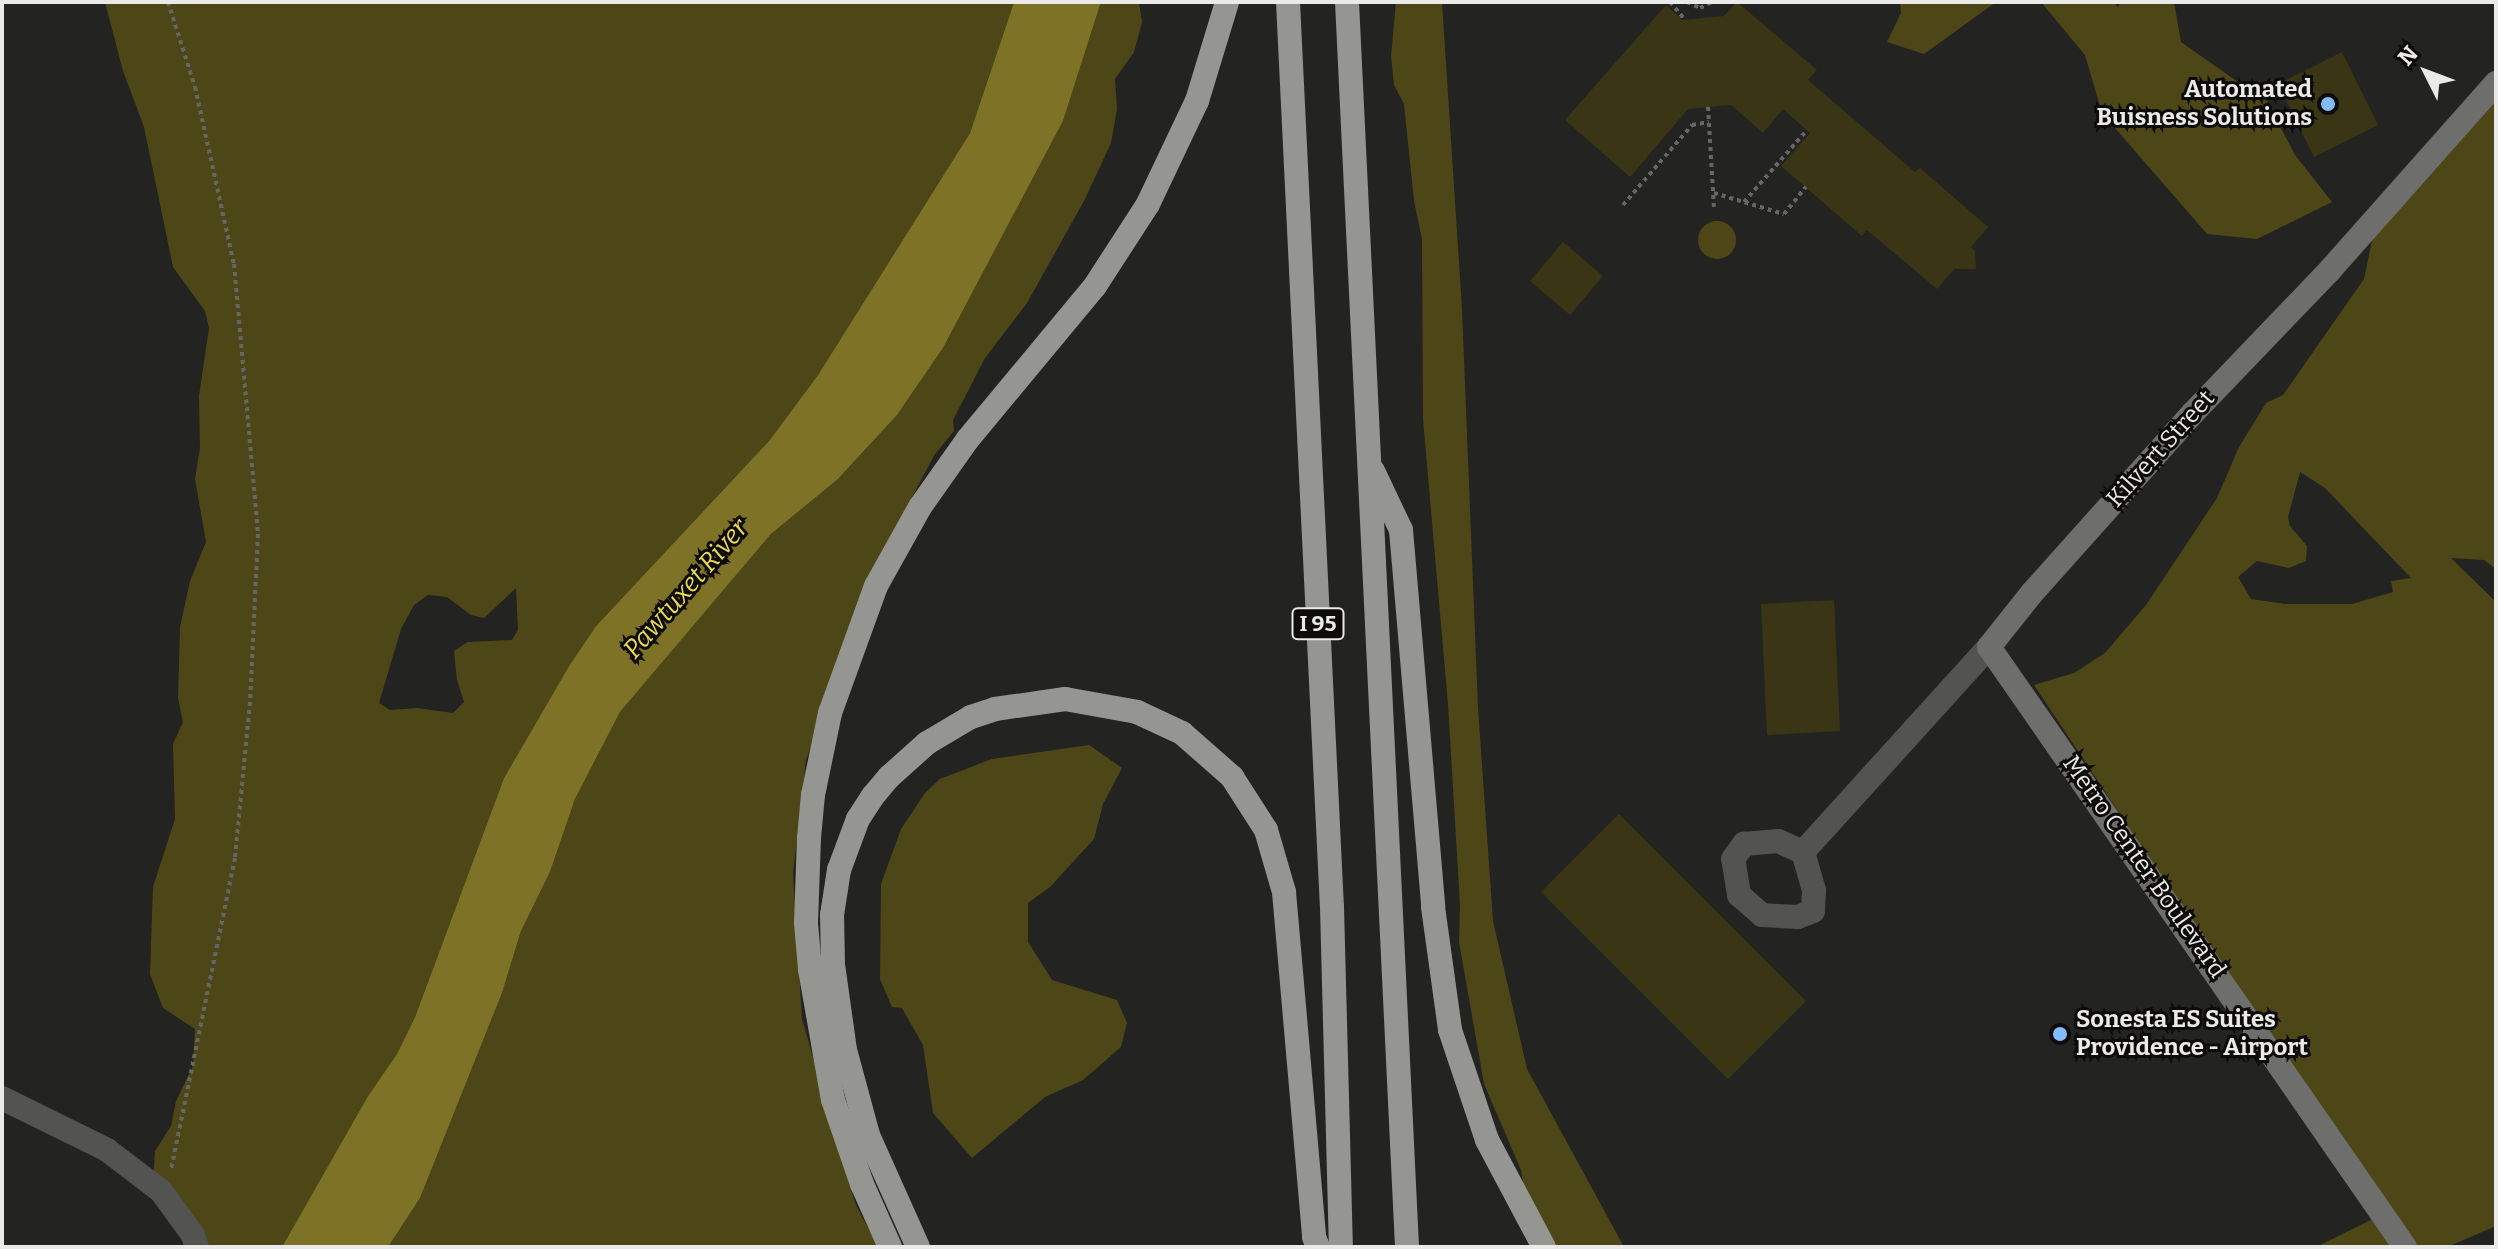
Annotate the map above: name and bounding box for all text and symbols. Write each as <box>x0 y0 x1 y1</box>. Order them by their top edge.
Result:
north arrow <box>2386 32 2466 112</box>
text: N <box>2392 40 2424 71</box>
place label: Automated Buisness Solutions <box>2096 76 2312 132</box>
marker: Automated Buisness Solutions <box>2319 95 2337 113</box>
street label: Kilvert Street <box>2101 385 2221 513</box>
water label: Pawtuxet River <box>617 513 755 665</box>
road number: I 95 <box>1290 606 1346 642</box>
street label: Metro Center Boulevard <box>2056 750 2232 984</box>
place label: Sonesta ES Suites Providence - Airport <box>2076 1006 2308 1062</box>
marker: Sonesta ES Suites Providence - Airport <box>2051 1025 2069 1043</box>

